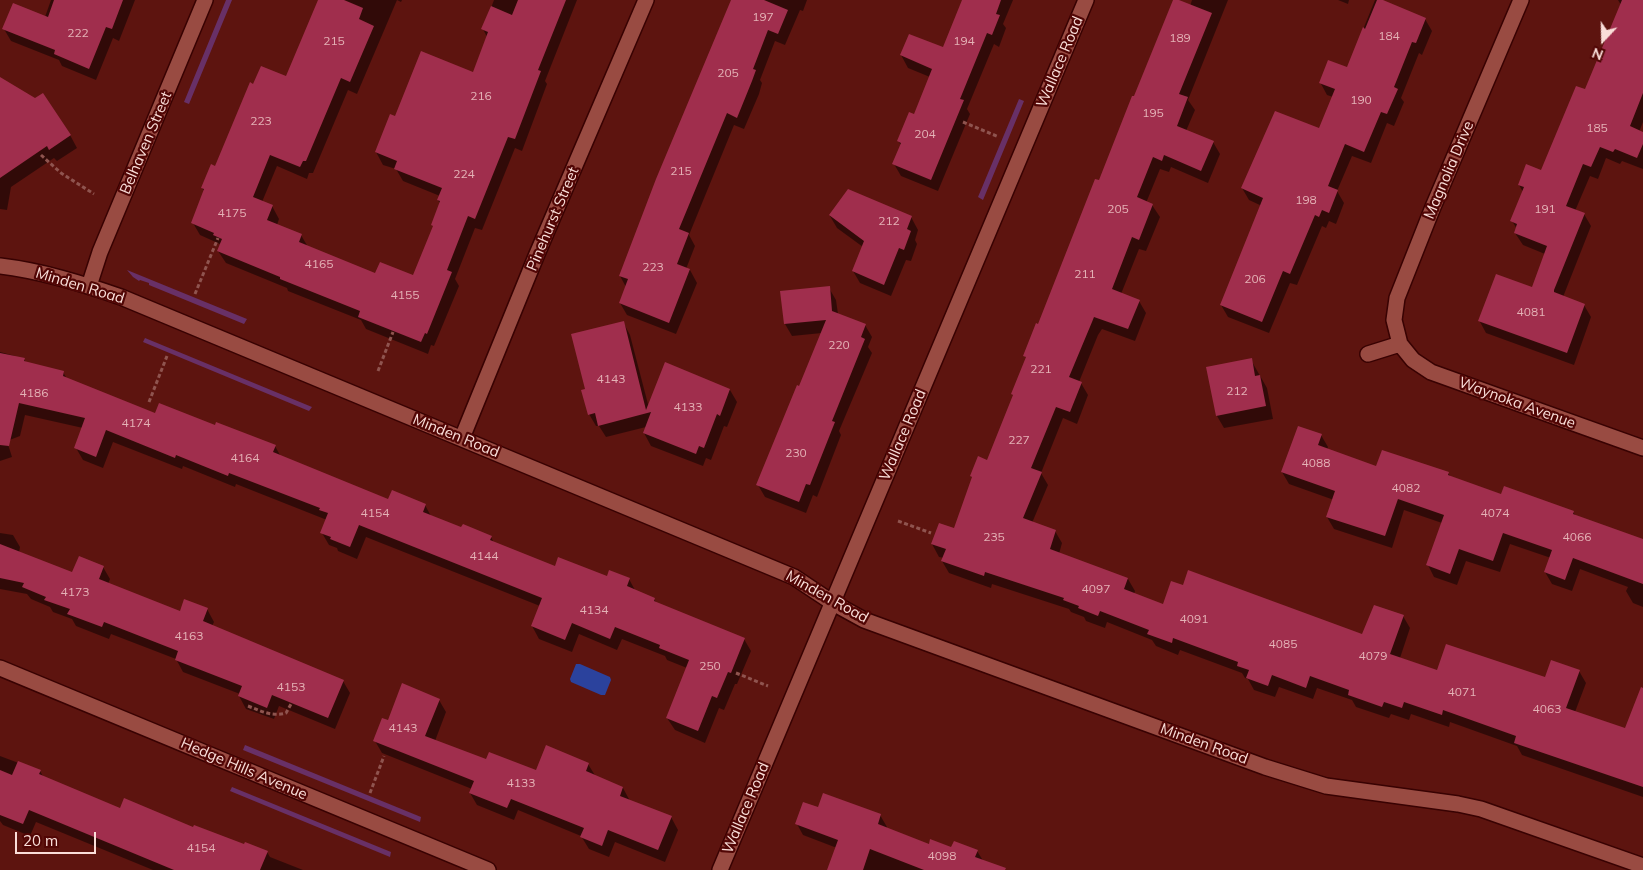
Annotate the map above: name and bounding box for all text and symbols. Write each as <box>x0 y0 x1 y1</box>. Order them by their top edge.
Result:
house number: 197 <box>752 10 774 24</box>
street label: Wallace Road <box>1033 14 1087 110</box>
north arrow <box>1578 15 1628 65</box>
house number: 222 <box>67 26 89 40</box>
house number: 184 <box>1378 29 1400 43</box>
house number: 189 <box>1169 31 1191 45</box>
house number: 215 <box>323 34 345 48</box>
house number: 194 <box>953 34 975 48</box>
text: N <box>1589 44 1606 64</box>
house number: 205 <box>717 66 739 80</box>
street label: Belhaven Street <box>116 89 176 197</box>
house number: 216 <box>470 89 492 103</box>
house number: 190 <box>1350 93 1372 107</box>
house number: 195 <box>1142 106 1164 120</box>
house number: 223 <box>250 114 272 128</box>
street label: Magnolia Drive <box>1420 118 1478 222</box>
house number: 185 <box>1586 121 1608 135</box>
house number: 204 <box>914 127 936 141</box>
street label: Pinehurst Street <box>523 164 583 274</box>
house number: 215 <box>670 164 692 178</box>
house number: 224 <box>453 167 475 181</box>
house number: 198 <box>1295 193 1317 207</box>
house number: 205 <box>1107 202 1129 216</box>
house number: 191 <box>1534 202 1556 216</box>
house number: 4175 <box>218 206 246 220</box>
house number: 212 <box>878 214 900 228</box>
house number: 4165 <box>305 257 333 271</box>
house number: 223 <box>642 260 664 274</box>
street label: Minden Road <box>33 264 127 308</box>
house number: 211 <box>1074 267 1096 281</box>
house number: 206 <box>1244 272 1266 286</box>
house number: 4155 <box>391 288 419 302</box>
house number: 4081 <box>1517 305 1545 319</box>
house number: 220 <box>828 338 850 352</box>
house number: 221 <box>1030 362 1052 376</box>
house number: 4143 <box>597 372 625 386</box>
street label: Waynoka Avenue <box>1456 374 1578 432</box>
house number: 212 <box>1226 384 1248 398</box>
house number: 4186 <box>20 386 48 400</box>
street label: Wallace Road <box>876 387 930 483</box>
house number: 4133 <box>674 400 702 414</box>
street label: Minden Road <box>410 410 502 462</box>
house number: 4174 <box>122 416 150 430</box>
house number: 227 <box>1008 433 1030 447</box>
house number: 230 <box>785 446 807 460</box>
house number: 4164 <box>231 451 259 465</box>
house number: 4088 <box>1302 456 1330 470</box>
house number: 4082 <box>1392 481 1420 495</box>
house number: 4154 <box>361 506 389 520</box>
house number: 4074 <box>1481 506 1509 520</box>
house number: 235 <box>983 530 1005 544</box>
house number: 4066 <box>1563 530 1591 544</box>
house number: 4144 <box>470 549 498 563</box>
street label: Minden Road <box>782 567 872 627</box>
house number: 4097 <box>1082 582 1110 596</box>
house number: 4173 <box>61 585 89 599</box>
house number: 4134 <box>580 603 608 617</box>
house number: 4091 <box>1180 612 1208 626</box>
house number: 4163 <box>175 629 203 643</box>
house number: 4085 <box>1269 637 1297 651</box>
house number: 4079 <box>1359 649 1387 663</box>
house number: 250 <box>699 659 721 673</box>
house number: 4153 <box>277 680 305 694</box>
house number: 4071 <box>1448 685 1476 699</box>
house number: 4063 <box>1533 702 1561 716</box>
street label: Minden Road <box>1158 720 1250 768</box>
house number: 4143 <box>389 721 417 735</box>
street label: Hedge Hills Avenue <box>178 734 310 804</box>
street label: Wallace Road <box>719 760 773 856</box>
house number: 4133 <box>507 776 535 790</box>
scale bar <box>18 822 99 854</box>
text: 20 m <box>23 831 58 850</box>
house number: 4154 <box>187 841 215 855</box>
house number: 4098 <box>928 849 956 863</box>

